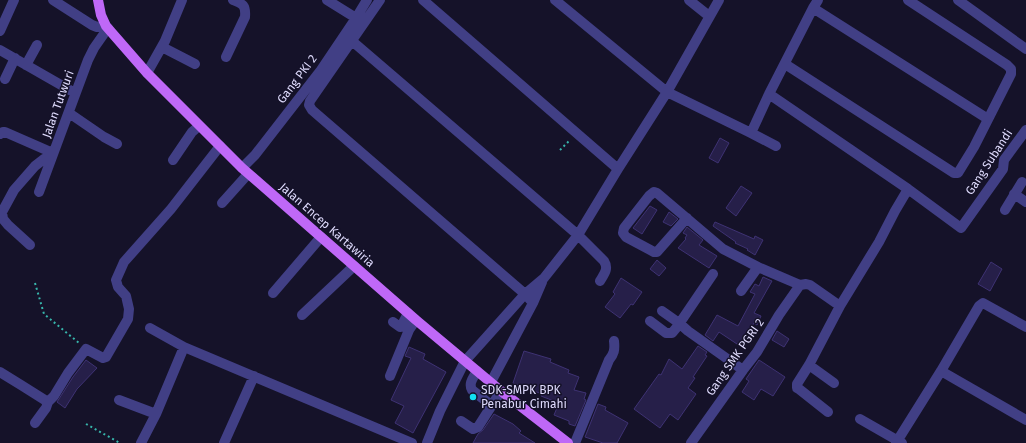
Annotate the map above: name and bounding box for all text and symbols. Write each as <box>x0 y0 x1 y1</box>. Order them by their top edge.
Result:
street label: Gang PKI 2 <box>274 52 320 106</box>
street label: Jalan Tutwuri <box>39 68 77 140</box>
street label: Gang Subandi <box>963 127 1015 197</box>
street label: Jalan Encep Kartawiria <box>277 180 377 270</box>
street label: Gang SMK PGRI 2 <box>703 316 767 398</box>
place label: SDK-SMPK BPK Penabur Cimahi <box>481 383 567 411</box>
marker: SDK-SMPK BPK Penabur Cimahi <box>468 392 478 402</box>

